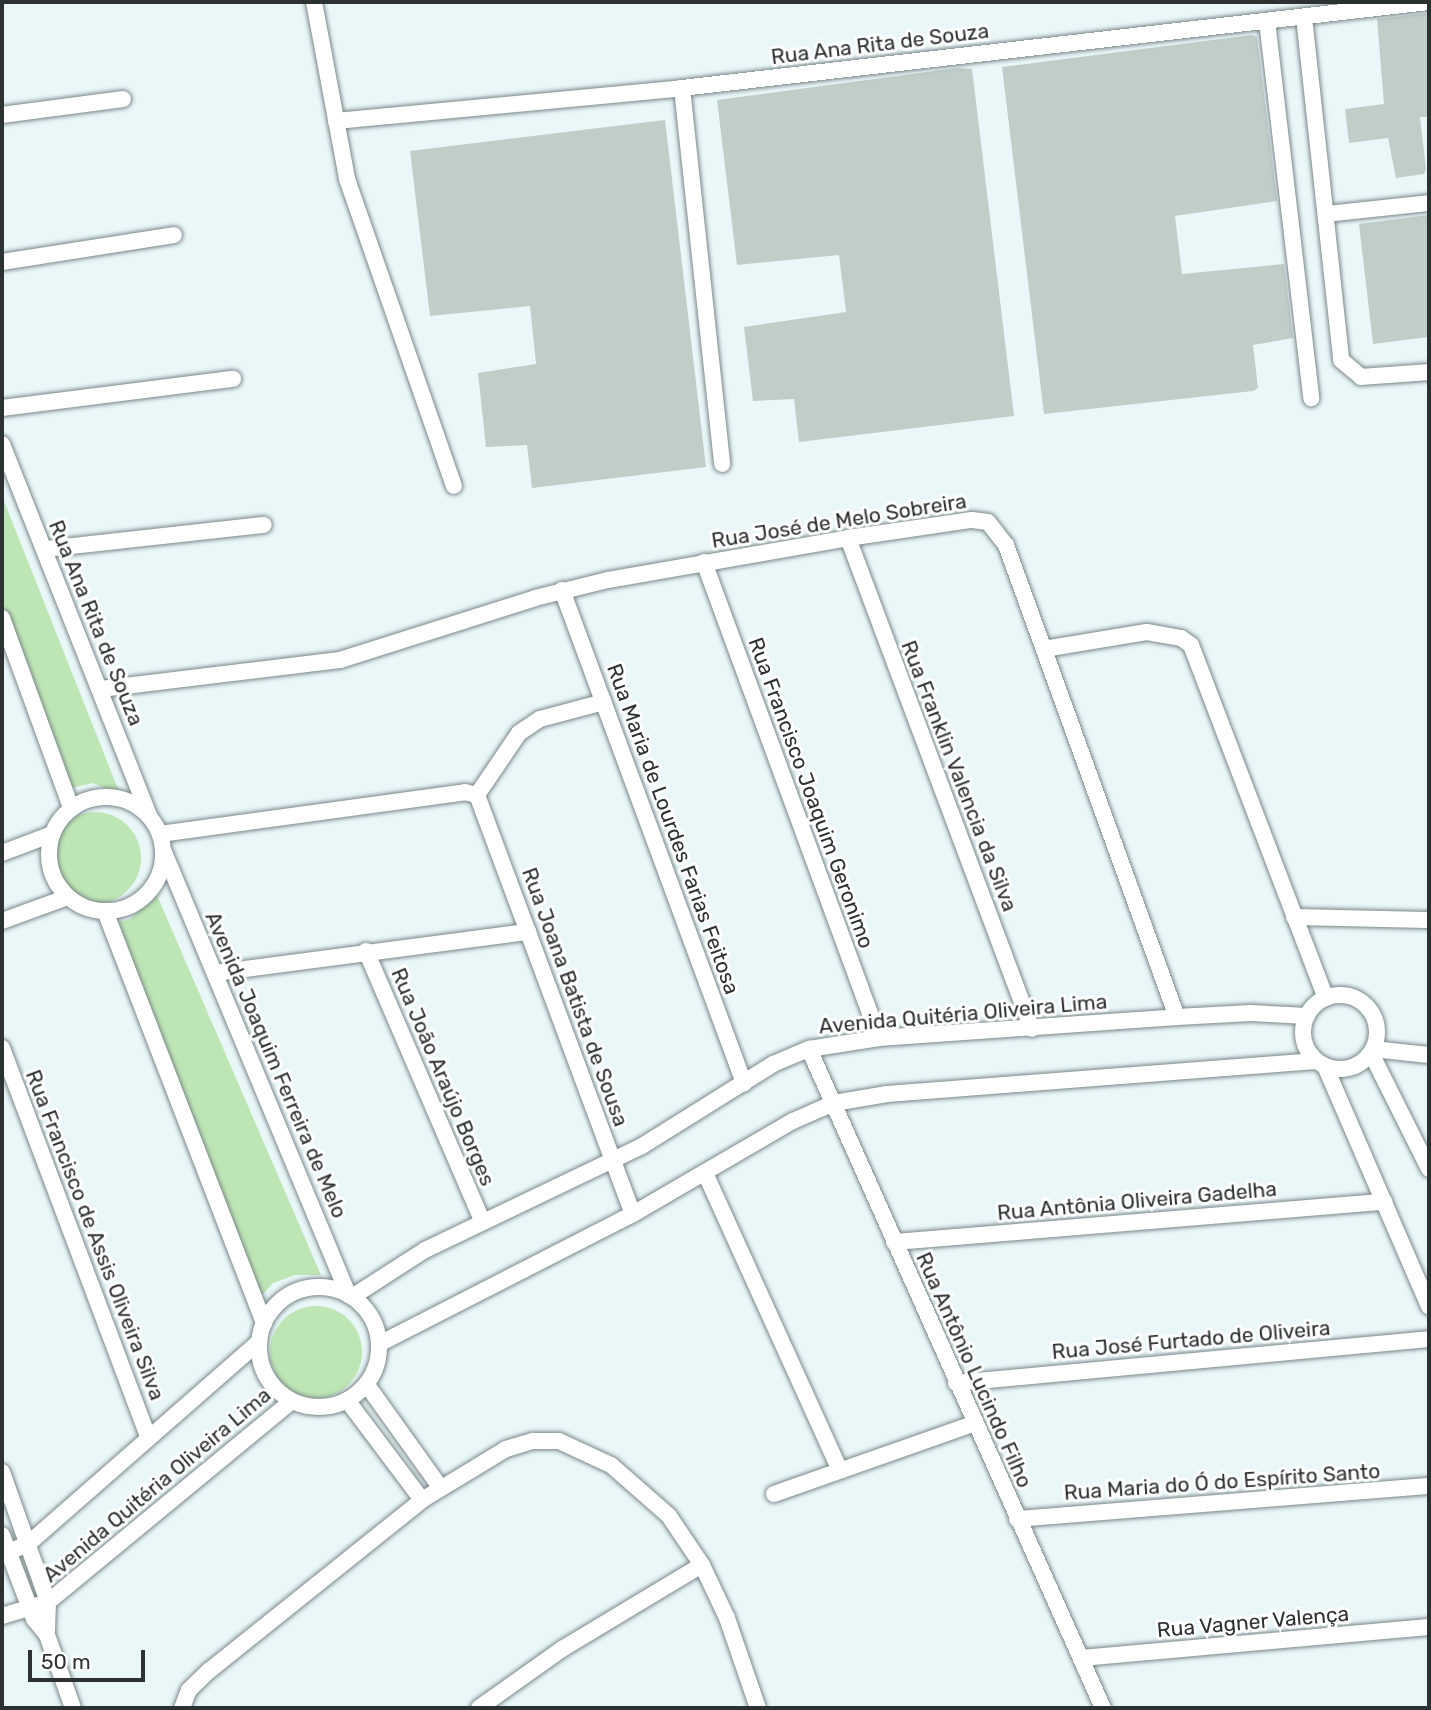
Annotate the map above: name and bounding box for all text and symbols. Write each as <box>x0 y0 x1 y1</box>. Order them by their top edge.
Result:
street label: Rua Ana Rita de Souza <box>769 18 991 70</box>
street label: Rua José de Melo Sobreira <box>710 488 968 554</box>
street label: Rua Ana Rita de Souza <box>43 516 149 730</box>
street label: Rua Francisco Joaquim Geronimo <box>743 634 879 952</box>
street label: Rua Franklin Valencia da Silva <box>896 637 1022 915</box>
street label: Rua Maria de Lourdes Farias Feitosa <box>601 660 745 998</box>
street label: Rua Joana Batista de Sousa <box>516 864 634 1130</box>
street label: Avenida Joaquim Ferreira de Melo <box>200 908 352 1222</box>
street label: Rua João Araújo Borges <box>386 964 500 1190</box>
street label: Avenida Quitéria Oliveira Lima <box>818 989 1108 1039</box>
street label: Rua Francisco de Assis Oliveira Silva <box>20 1066 170 1404</box>
street label: Rua Antônia Oliveira Gadelha <box>996 1176 1278 1226</box>
street label: Rua Antônio Lucindo Filho <box>911 1248 1037 1492</box>
street label: Rua José Furtado de Oliveira <box>1051 1315 1331 1365</box>
street label: Avenida Quitéria Oliveira Lima <box>38 1382 276 1588</box>
street label: Rua Maria do Ó do Espírito Santo <box>1063 1458 1381 1506</box>
street label: Rua Vagner Valença <box>1155 1601 1351 1643</box>
scale bar <box>32 1636 149 1680</box>
text: 50 m <box>41 1649 91 1674</box>

